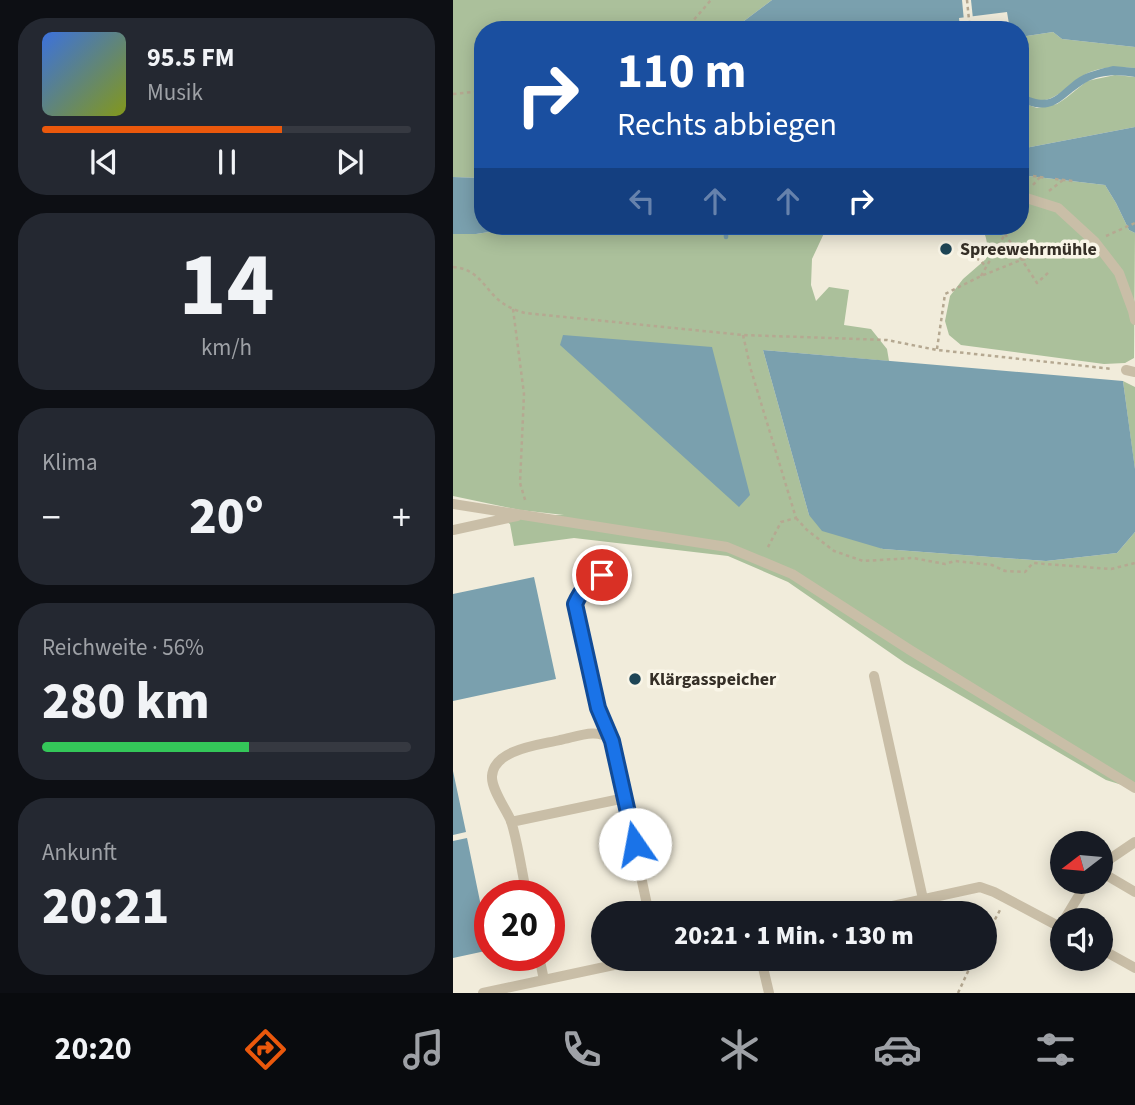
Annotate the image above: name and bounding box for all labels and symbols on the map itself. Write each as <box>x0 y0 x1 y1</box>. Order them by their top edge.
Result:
place label: Spreewehrmühle <box>960 237 1097 262</box>
marker: Spreewehrmühle <box>938 241 954 257</box>
pin <box>572 545 632 605</box>
place label: Klärgasspeicher <box>649 667 777 692</box>
marker: Klärgasspeicher <box>627 671 643 687</box>
position arrow <box>598 807 672 881</box>
north arrow <box>1050 831 1113 894</box>
speed limit sign: 20 <box>474 880 565 971</box>

